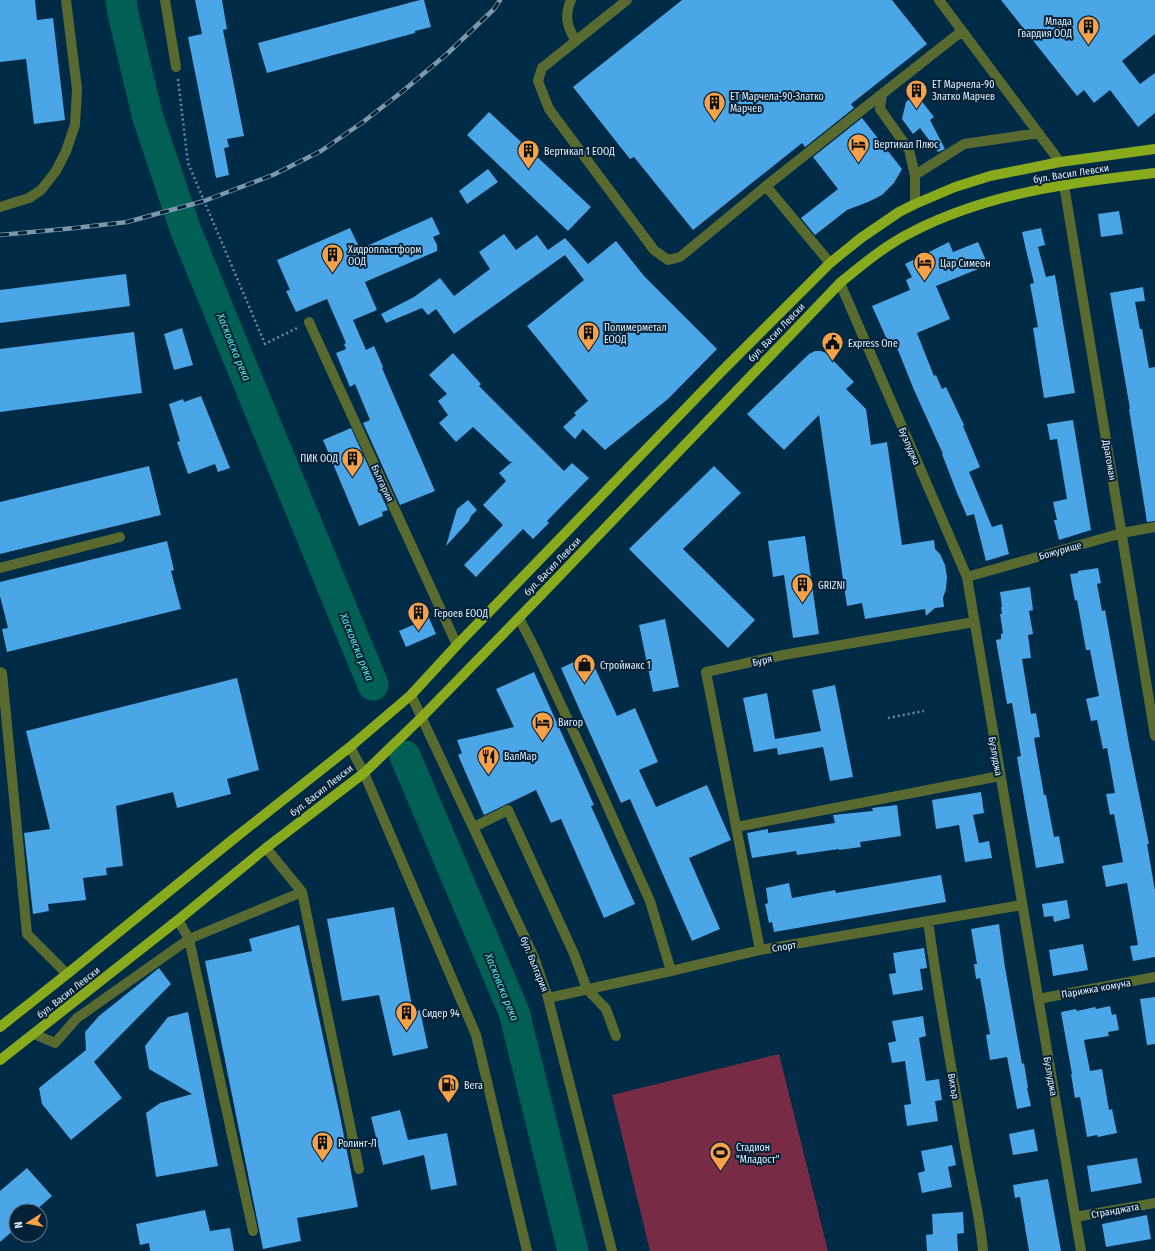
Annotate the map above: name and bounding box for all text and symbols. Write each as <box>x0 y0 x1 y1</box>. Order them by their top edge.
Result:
building icon: Млада Гвардия ООД <box>1075 14 1101 47</box>
place label: Млада Гвардия ООД <box>1017 16 1072 40</box>
building icon: ЕТ Марчела-90 Златко Марчев <box>903 77 929 110</box>
place label: ЕТ Марчела-90 Златко Марчев <box>932 79 995 103</box>
building icon: ЕТ Марчела-90-Златко Марчев <box>702 89 728 122</box>
place label: ЕТ Марчела-90-Златко Марчев <box>730 91 824 115</box>
hotel icon: Вертикал Плюс <box>845 131 871 164</box>
building icon: Вертикал 1 ЕООД <box>516 138 542 171</box>
place label: Вертикал Плюс <box>874 139 939 151</box>
place label: Вертикал 1 ЕООД <box>544 146 615 158</box>
street label: бул. Васил Левски <box>1032 162 1110 186</box>
building icon: Хидропластформ ООД <box>320 242 346 275</box>
place label: Хидропластформ ООД <box>348 244 421 268</box>
hotel icon: Цар Симеон <box>912 250 938 283</box>
place label: Цар Симеон <box>940 258 991 270</box>
street label: бул. Васил Левски <box>746 301 808 364</box>
water label: Хасковска река <box>214 310 253 383</box>
building icon: Полимерметал ЕООД <box>576 320 602 353</box>
place label: Полимерметал ЕООД <box>604 322 667 346</box>
public building icon: Express One <box>819 330 845 363</box>
place label: Express One <box>848 338 898 350</box>
street label: Бузлуджа <box>896 426 922 467</box>
street label: Драгоман <box>1099 438 1118 481</box>
building icon: ПИК ООД <box>340 445 366 478</box>
place label: ПИК ООД <box>300 453 338 465</box>
street label: България <box>368 463 396 504</box>
street label: бул. Васил Левски <box>522 535 584 598</box>
street label: Божурище <box>1037 539 1083 563</box>
building icon: GRIZNI <box>789 572 815 605</box>
place label: GRIZNI <box>818 580 845 592</box>
building icon: Героев ЕООД <box>405 600 431 633</box>
place label: Героев ЕООД <box>434 608 488 620</box>
water label: Хасковска река <box>337 610 376 683</box>
shop icon: Строймакс 1 <box>572 652 598 685</box>
street label: Буря <box>751 653 773 669</box>
place label: Строймакс 1 <box>600 660 651 672</box>
hotel icon: Вигор <box>530 709 556 742</box>
place label: Вигор <box>558 717 583 729</box>
street label: Бузлуджа <box>986 736 1004 777</box>
restaurant icon: ВалМар <box>476 743 502 776</box>
place label: ВалМар <box>504 751 537 763</box>
street label: бул. Васил Левски <box>288 762 356 819</box>
street label: бул. България <box>518 935 551 994</box>
street label: Спорт <box>771 939 798 955</box>
water label: Хасковска река <box>482 950 521 1023</box>
street label: бул. Васил Левски <box>35 964 103 1021</box>
street label: Парижка комуна <box>1060 977 1132 1001</box>
building icon: Сидер 94 <box>393 1000 419 1033</box>
place label: Сидер 94 <box>422 1008 460 1020</box>
street label: Бузлуджа <box>1041 1056 1059 1097</box>
fuel station icon: Вега <box>436 1072 462 1105</box>
street label: Вихър <box>945 1072 961 1100</box>
place label: Вега <box>464 1080 483 1092</box>
building icon: Ролинг-Л <box>310 1130 336 1163</box>
place label: Ролинг-Л <box>338 1138 377 1150</box>
sports icon: Стадион "Младост" <box>707 1140 733 1173</box>
place label: Стадион "Младост" <box>736 1142 780 1166</box>
street label: Странджата <box>1090 1201 1140 1221</box>
north arrow <box>8 1203 48 1243</box>
text: N <box>12 1220 26 1229</box>

